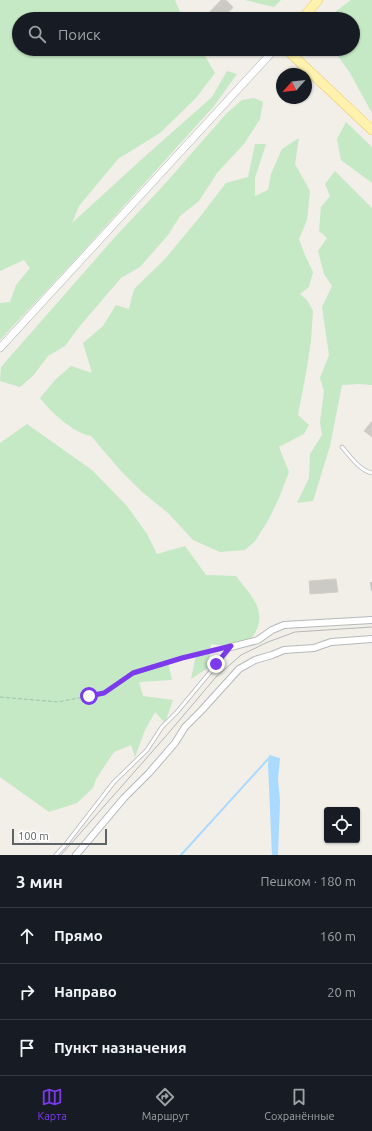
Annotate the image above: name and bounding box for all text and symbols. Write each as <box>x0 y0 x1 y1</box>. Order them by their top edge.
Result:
search box <box>12 12 360 56</box>
icon: search <box>26 23 48 45</box>
text: Поиск <box>58 26 101 43</box>
north arrow <box>276 68 312 104</box>
route end <box>207 655 225 673</box>
route start <box>80 687 98 705</box>
map controls <box>324 807 360 843</box>
button: locate <box>324 807 360 843</box>
scale bar <box>12 827 107 846</box>
text: 100 m <box>18 830 49 842</box>
text: 3 мин <box>16 872 63 891</box>
text: Пешком · 180 m <box>260 874 356 888</box>
icon: ahead <box>16 925 38 947</box>
text: Прямо <box>54 927 103 944</box>
text: 160 m <box>320 929 356 943</box>
icon: right <box>16 981 38 1003</box>
text: Направо <box>54 983 117 1000</box>
text: 20 m <box>327 985 356 999</box>
icon: arrive <box>16 1037 38 1059</box>
text: Пункт назначения <box>54 1039 187 1056</box>
tab: Карта <box>37 1086 67 1122</box>
tab: Маршрут <box>142 1086 189 1122</box>
tab: Сохранённые <box>264 1086 334 1122</box>

